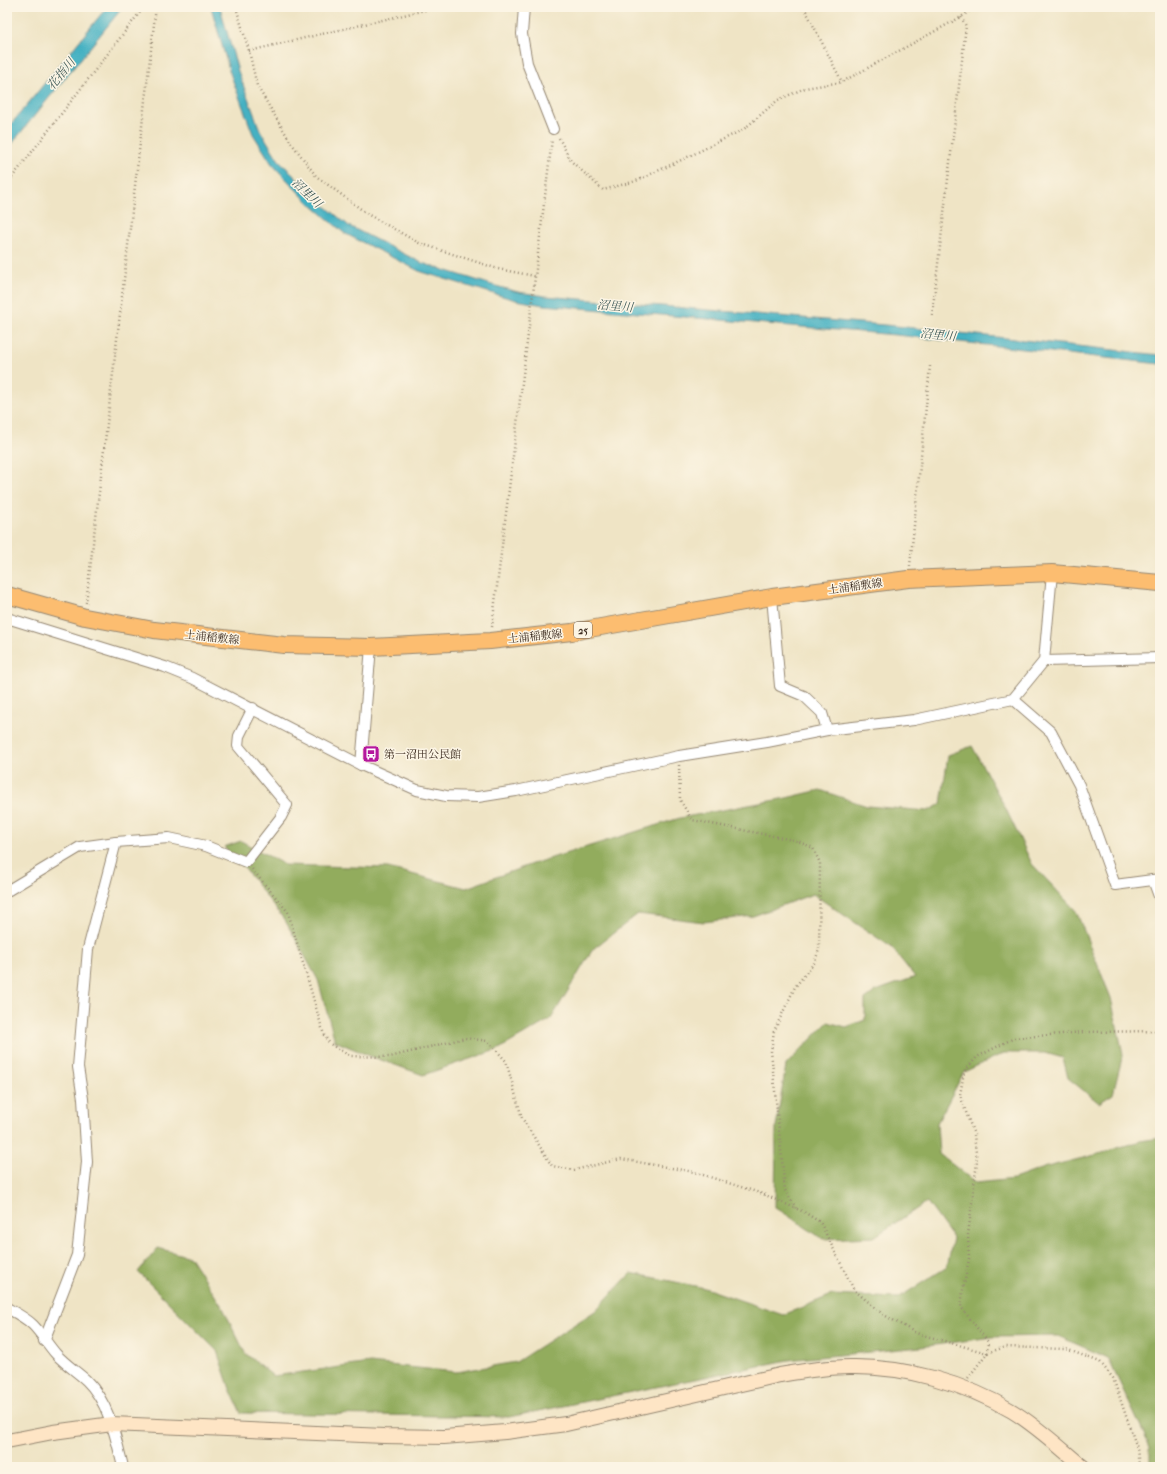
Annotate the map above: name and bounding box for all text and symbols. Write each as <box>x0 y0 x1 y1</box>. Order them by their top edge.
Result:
water label: 花指川 <box>44 54 79 92</box>
water label: 沼里川 <box>289 175 326 212</box>
water label: 沼里川 <box>596 297 636 315</box>
water label: 沼里川 <box>919 326 959 344</box>
street label: 土浦稲敷線 <box>827 576 883 597</box>
road number: 25 <box>574 622 592 638</box>
street label: 土浦稲敷線 <box>507 627 563 646</box>
street label: 土浦稲敷線 <box>184 628 240 647</box>
bus stop icon: 第一沼田公民館 <box>361 744 381 764</box>
place label: 第一沼田公民館 <box>384 748 461 761</box>

